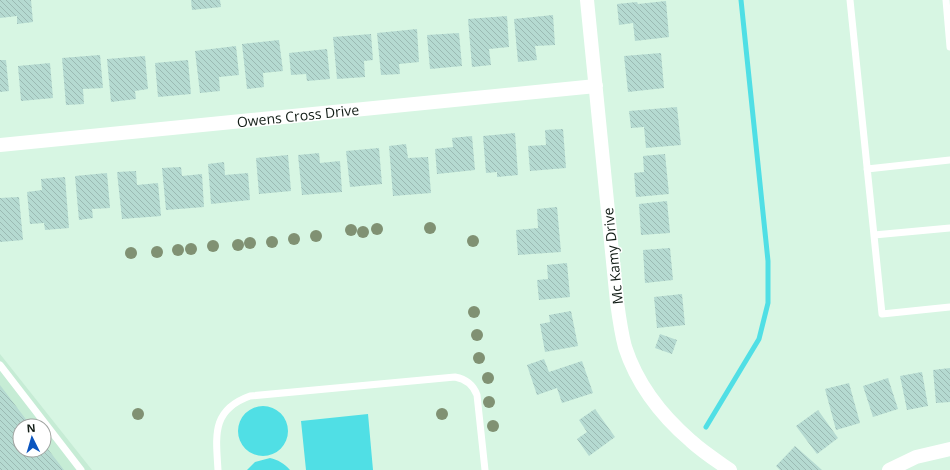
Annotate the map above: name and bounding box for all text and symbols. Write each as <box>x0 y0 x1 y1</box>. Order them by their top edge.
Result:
street label: Owens Cross Drive <box>236 100 360 131</box>
street label: Mc Kamy Drive <box>598 207 627 305</box>
north arrow <box>12 418 52 458</box>
text: N <box>26 420 36 435</box>

